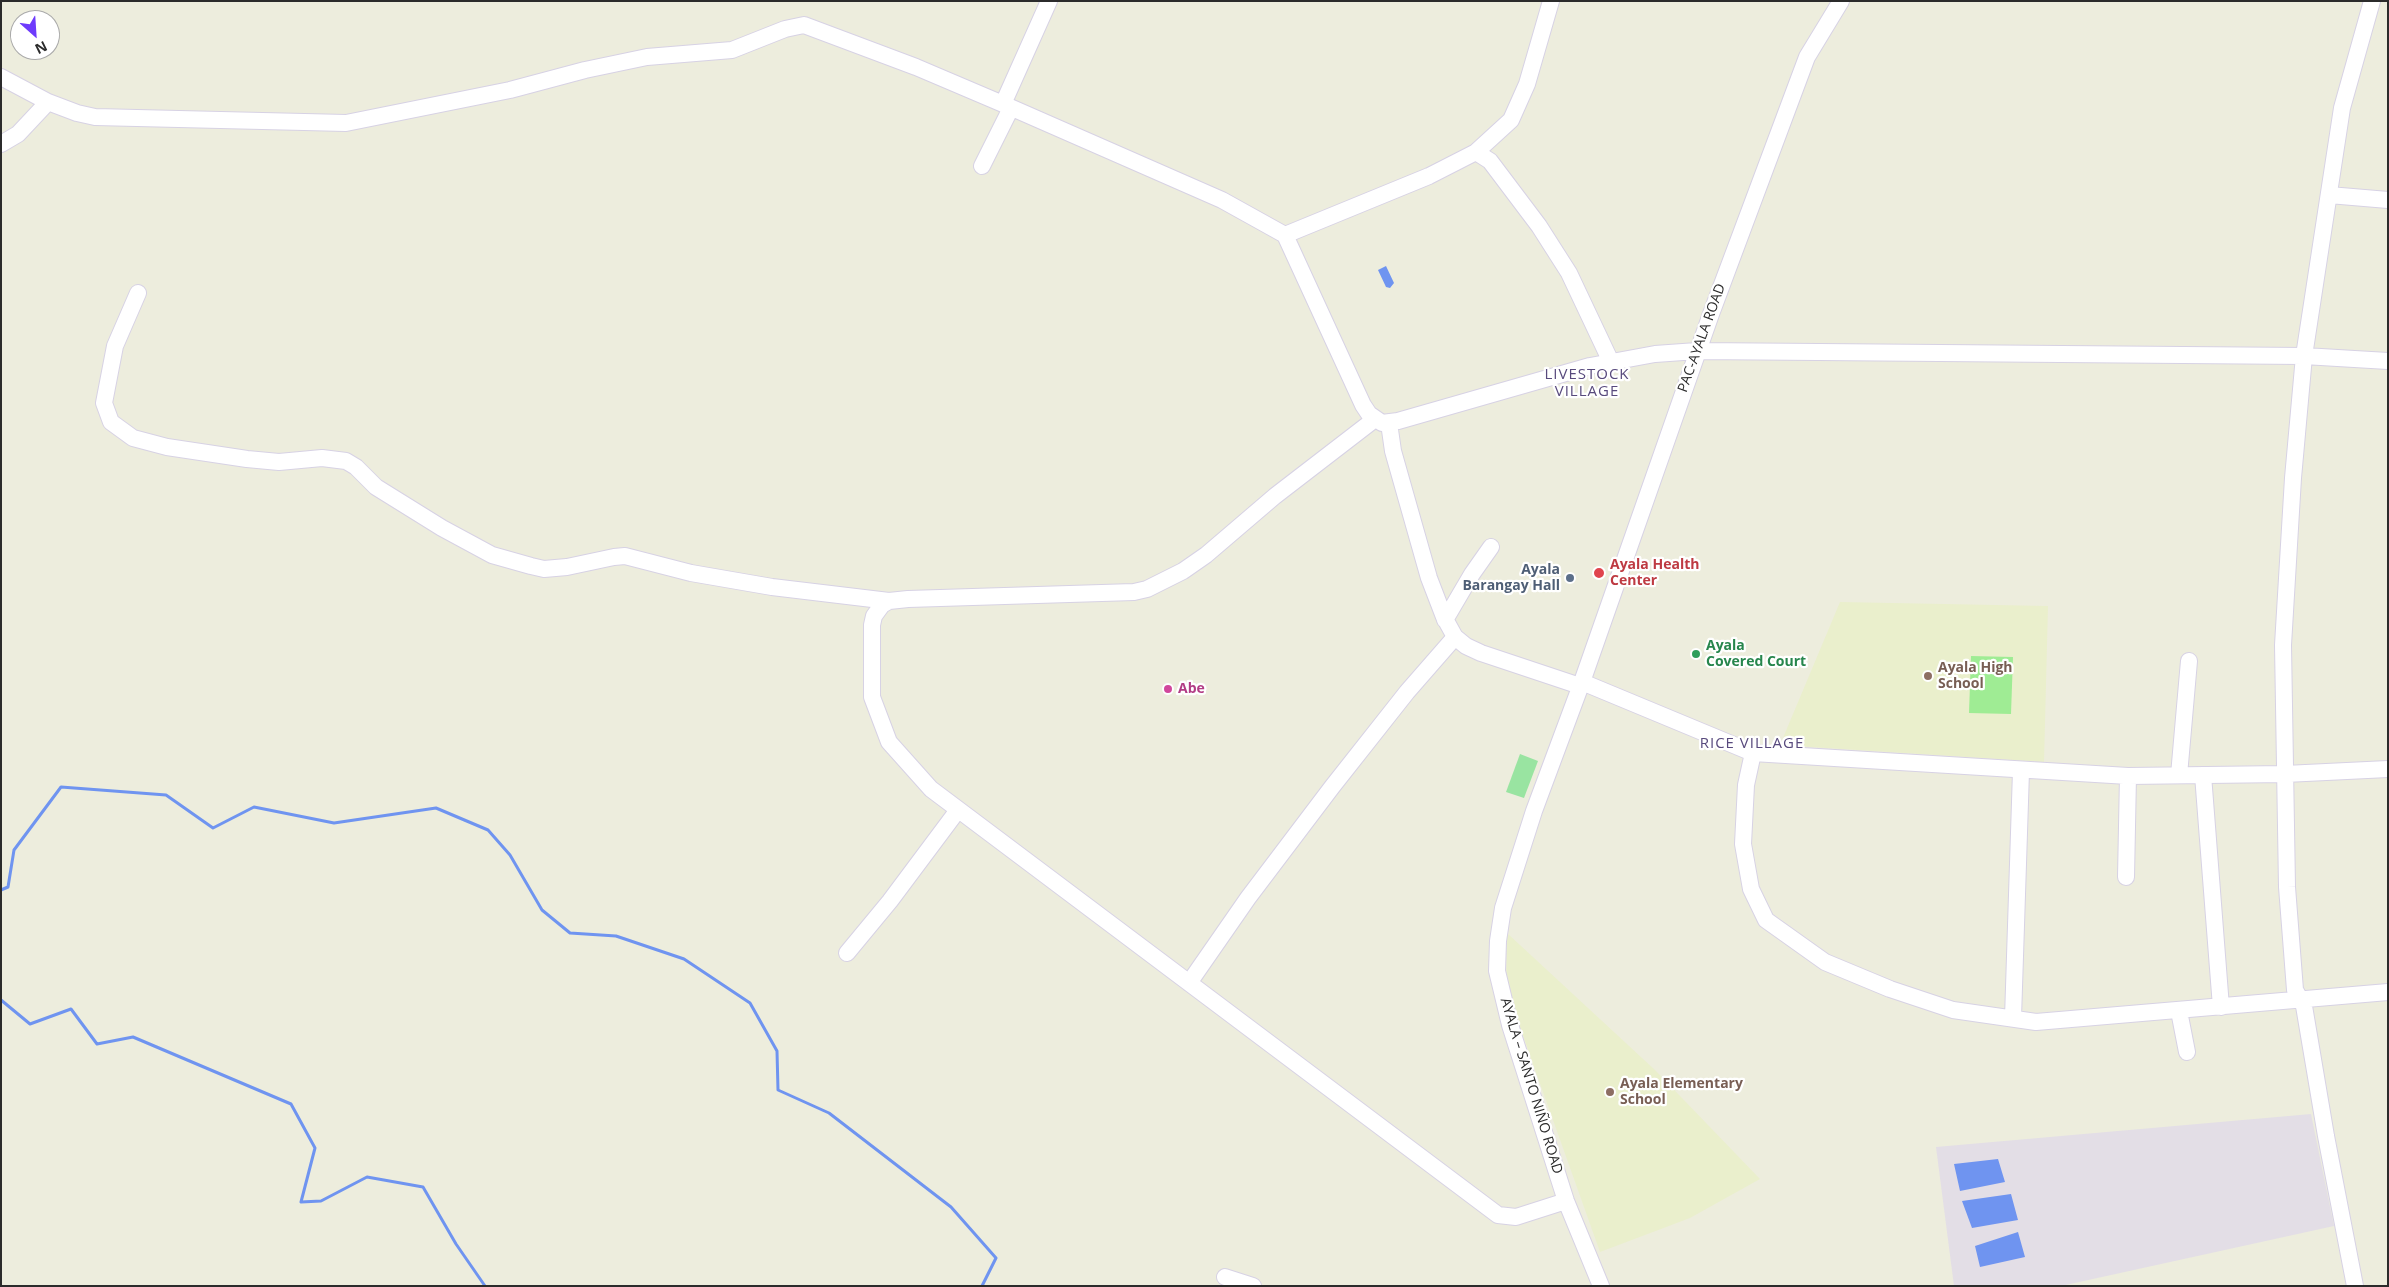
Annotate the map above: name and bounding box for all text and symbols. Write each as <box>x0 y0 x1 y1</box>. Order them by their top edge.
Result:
north arrow <box>10 10 60 60</box>
text: N <box>32 37 51 59</box>
street label: PAC-AYALA ROAD <box>1675 281 1729 395</box>
district label: LIVESTOCK VILLAGE <box>1543 366 1631 401</box>
place label: Ayala Health Center <box>1610 557 1699 590</box>
place label: Ayala Barangay Hall <box>1462 562 1560 594</box>
marker: Ayala Health Center <box>1592 566 1606 580</box>
marker: Ayala Barangay Hall <box>1564 572 1576 584</box>
place label: Ayala Covered Court <box>1706 638 1806 670</box>
marker: Ayala Covered Court <box>1690 648 1702 660</box>
place label: Ayala High School <box>1938 660 2013 692</box>
marker: Ayala High School <box>1922 670 1934 682</box>
place label: Abe <box>1178 681 1205 697</box>
marker: Abe <box>1162 683 1174 695</box>
district label: RICE VILLAGE <box>1698 735 1806 753</box>
street label: AYALA – SANTO NIÑO ROAD <box>1496 996 1566 1176</box>
place label: Ayala Elementary School <box>1620 1076 1743 1108</box>
marker: Ayala Elementary School <box>1604 1086 1616 1098</box>

